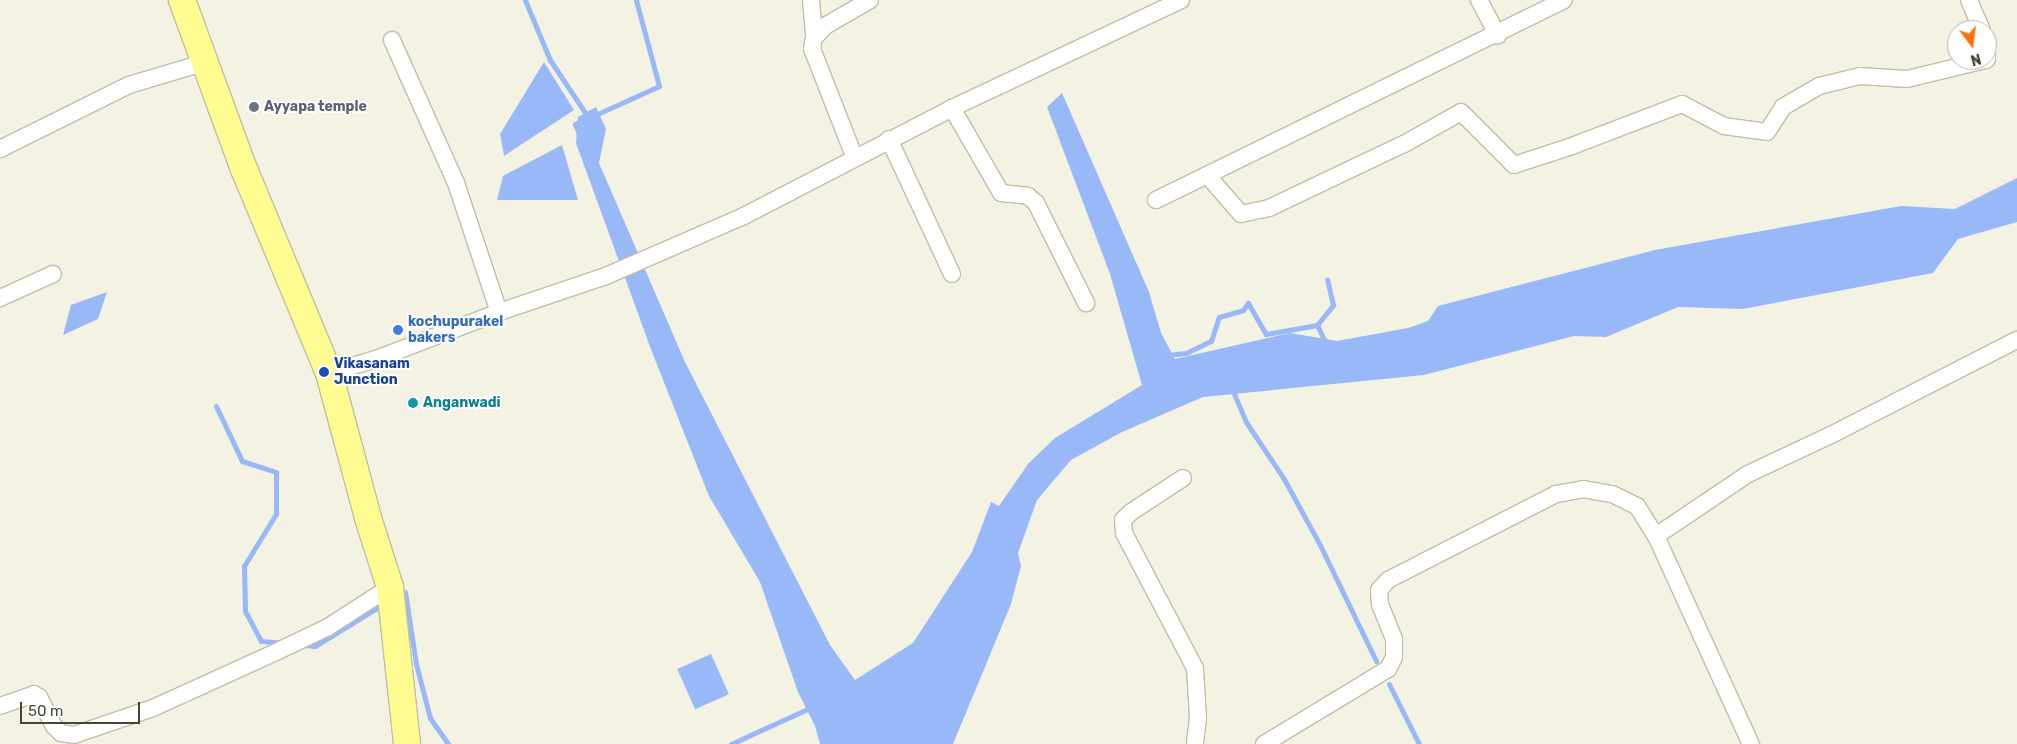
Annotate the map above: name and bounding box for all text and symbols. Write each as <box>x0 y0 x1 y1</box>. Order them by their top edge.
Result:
north arrow <box>1947 20 1997 70</box>
text: N <box>1969 49 1983 69</box>
place label: Ayyapa temple <box>264 99 367 115</box>
marker: Ayyapa temple <box>248 101 260 113</box>
place label: kochupurakel bakers <box>408 314 503 347</box>
marker: kochupurakel bakers <box>392 324 404 336</box>
place label: Vikasanam Junction <box>334 356 410 388</box>
marker: Vikasanam Junction <box>318 366 330 378</box>
place label: Anganwadi <box>423 395 501 411</box>
marker: Anganwadi <box>407 397 419 409</box>
scale bar <box>22 692 142 724</box>
text: 50 m <box>28 702 63 720</box>

